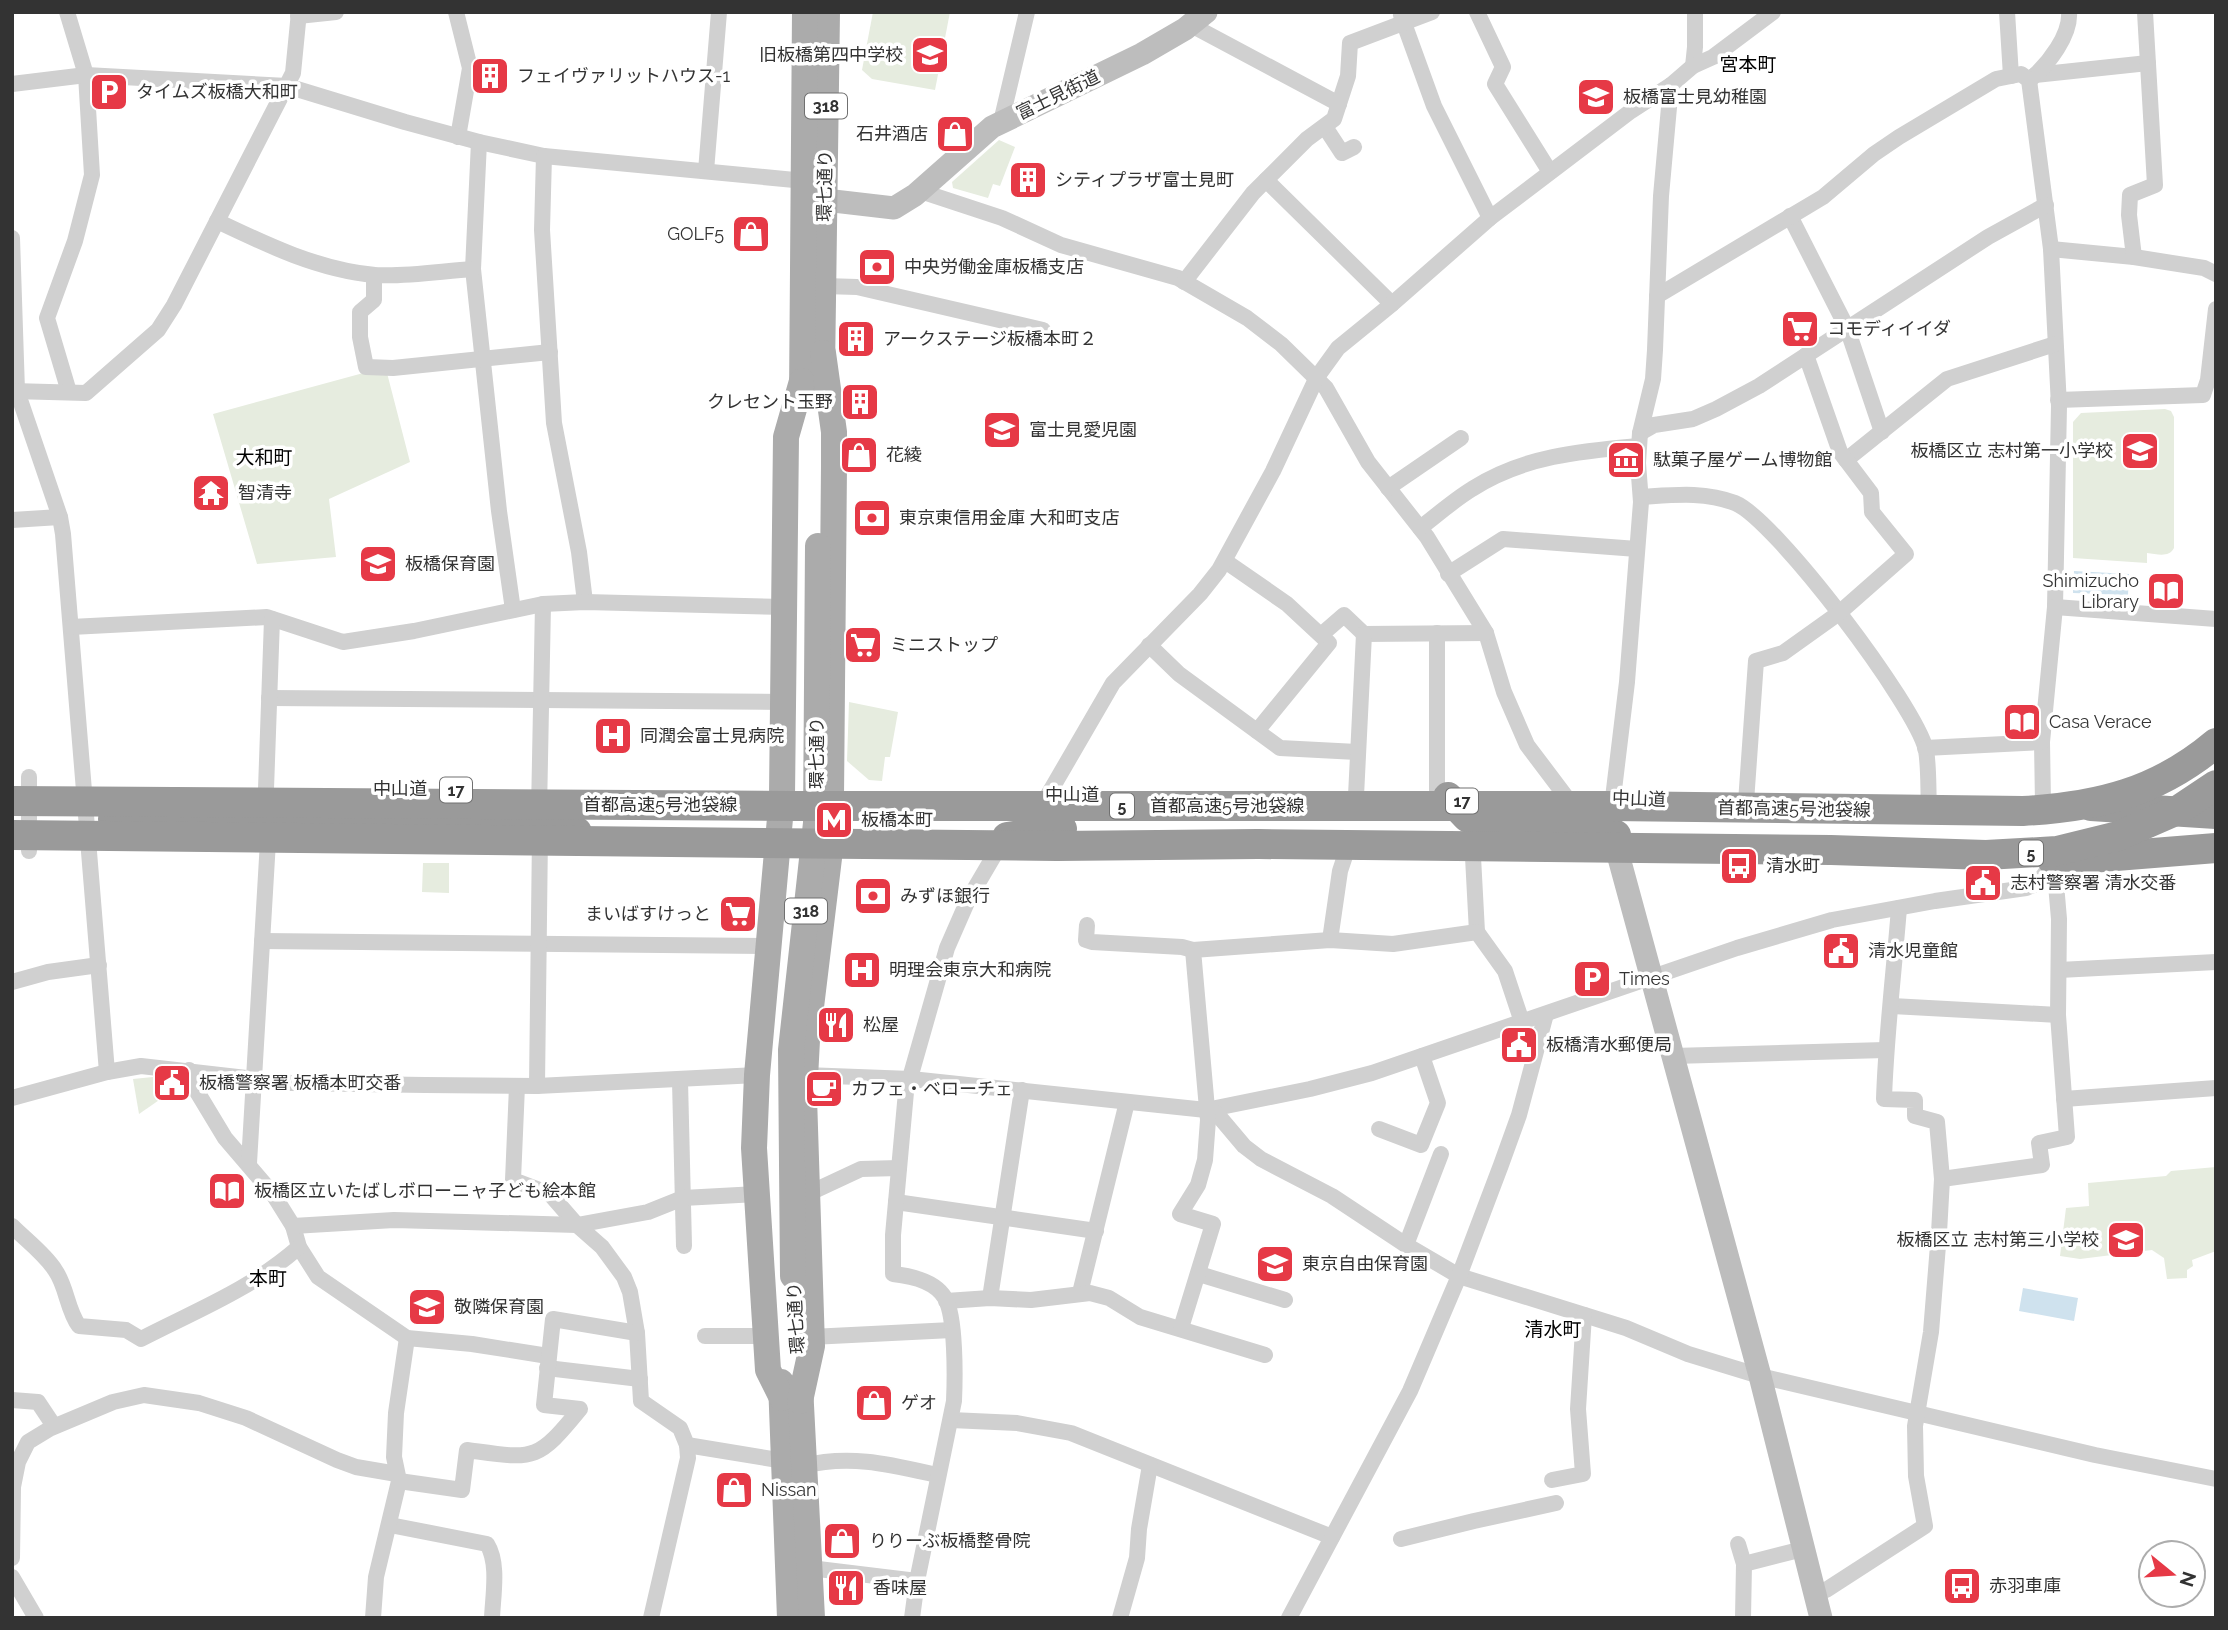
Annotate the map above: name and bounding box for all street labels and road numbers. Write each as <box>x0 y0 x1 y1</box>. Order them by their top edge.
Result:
street label: 富士見街道 <box>1013 65 1103 124</box>
road number: 318 <box>805 94 847 118</box>
street label: 環七通り <box>813 150 836 222</box>
street label: 環七通り <box>806 717 827 789</box>
street label: 中山道 <box>373 778 427 799</box>
road number: 17 <box>440 778 472 803</box>
street label: 中山道 <box>1045 784 1099 805</box>
street label: 中山道 <box>1612 787 1666 810</box>
road number: 17 <box>1446 788 1478 814</box>
road number: 5 <box>1110 793 1134 818</box>
street label: 首都高速5号池袋線 <box>583 794 737 815</box>
street label: 首都高速5号池袋線 <box>1150 795 1304 816</box>
street label: 首都高速5号池袋線 <box>1717 797 1871 820</box>
road number: 5 <box>2019 840 2043 866</box>
road number: 318 <box>785 898 827 923</box>
street label: 環七通り <box>783 1282 808 1355</box>

